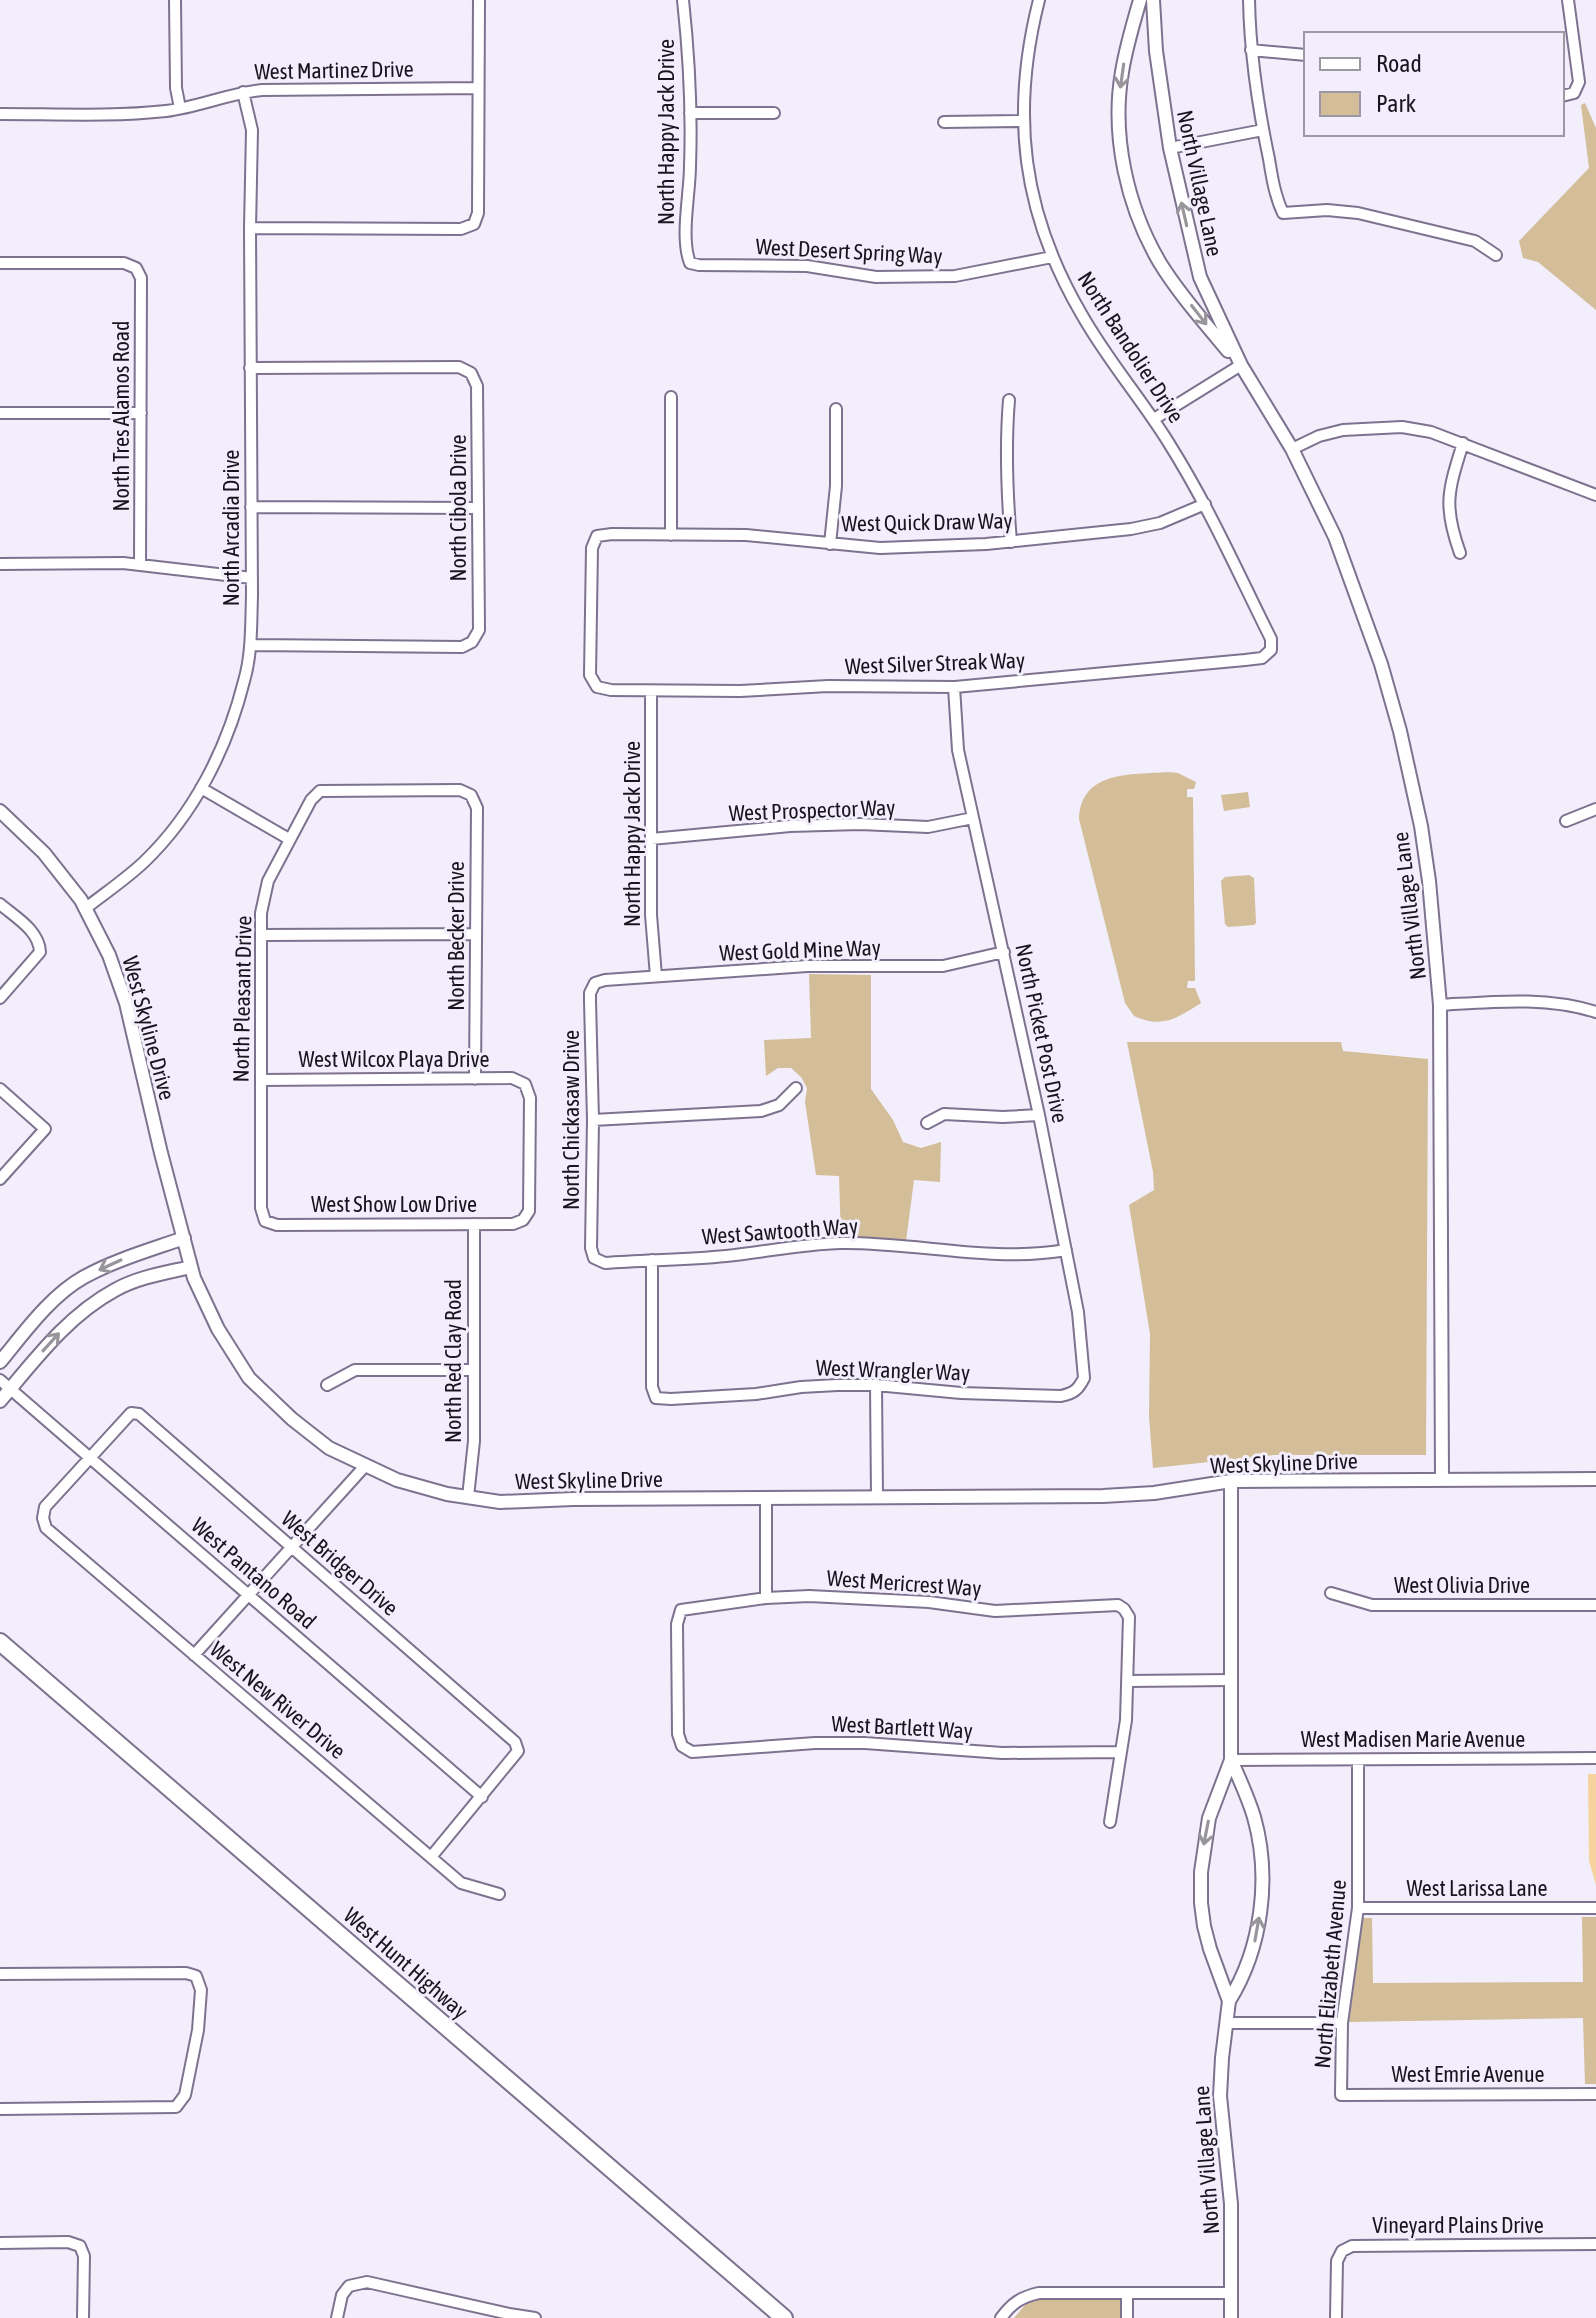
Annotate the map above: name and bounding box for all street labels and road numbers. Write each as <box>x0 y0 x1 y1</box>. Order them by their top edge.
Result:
street label: North Happy Jack Drive <box>653 39 679 225</box>
street label: West Martinez Drive <box>254 56 414 84</box>
street label: North Village Lane <box>1172 108 1228 258</box>
street label: West Desert Spring Way <box>755 233 943 269</box>
street label: North Bandolier Drive <box>1072 267 1190 427</box>
street label: North Tres Alamos Road <box>108 320 134 512</box>
street label: North Cibola Drive <box>445 434 471 582</box>
street label: North Arcadia Drive <box>218 450 244 606</box>
street label: West Quick Draw Way <box>841 508 1013 536</box>
street label: West Silver Streak Way <box>844 647 1026 679</box>
street label: North Happy Jack Drive <box>619 741 645 927</box>
street label: West Prospector Way <box>728 794 896 826</box>
street label: North Village Lane <box>1387 831 1431 981</box>
street label: North Becker Drive <box>443 861 469 1011</box>
street label: North Pleasant Drive <box>228 915 256 1083</box>
street label: West Gold Mine Way <box>719 934 881 966</box>
street label: North Picket Post Drive <box>1010 941 1074 1125</box>
street label: West Skyline Drive <box>117 953 181 1103</box>
street label: North Chickasaw Drive <box>558 1030 584 1210</box>
street label: West Wilcox Playa Drive <box>299 1046 489 1072</box>
street label: West Show Low Drive <box>311 1191 477 1217</box>
street label: West Sawtooth Way <box>701 1213 859 1249</box>
street label: North Red Clay Road <box>440 1279 466 1443</box>
street label: West Wrangler Way <box>815 1354 971 1386</box>
street label: West Skyline Drive <box>1210 1447 1358 1479</box>
street label: West Skyline Drive <box>515 1466 663 1494</box>
street label: West Bridger Drive <box>276 1505 404 1621</box>
street label: West Pantano Road <box>187 1512 321 1634</box>
street label: West Mericrest Way <box>826 1565 982 1601</box>
street label: West Olivia Drive <box>1394 1572 1530 1598</box>
street label: West New River Drive <box>205 1636 351 1764</box>
street label: West Bartlett Way <box>831 1710 973 1744</box>
street label: West Madisen Marie Avenue <box>1301 1726 1525 1752</box>
street label: West Larissa Lane <box>1407 1875 1547 1901</box>
street label: North Elizabeth Avenue <box>1309 1879 1351 2069</box>
street label: West Hunt Highway <box>339 1902 473 2024</box>
street label: West Emrie Avenue <box>1391 2061 1545 2087</box>
street label: North Village Lane <box>1188 2085 1224 2235</box>
street label: Vineyard Plains Drive <box>1372 2212 1544 2238</box>

